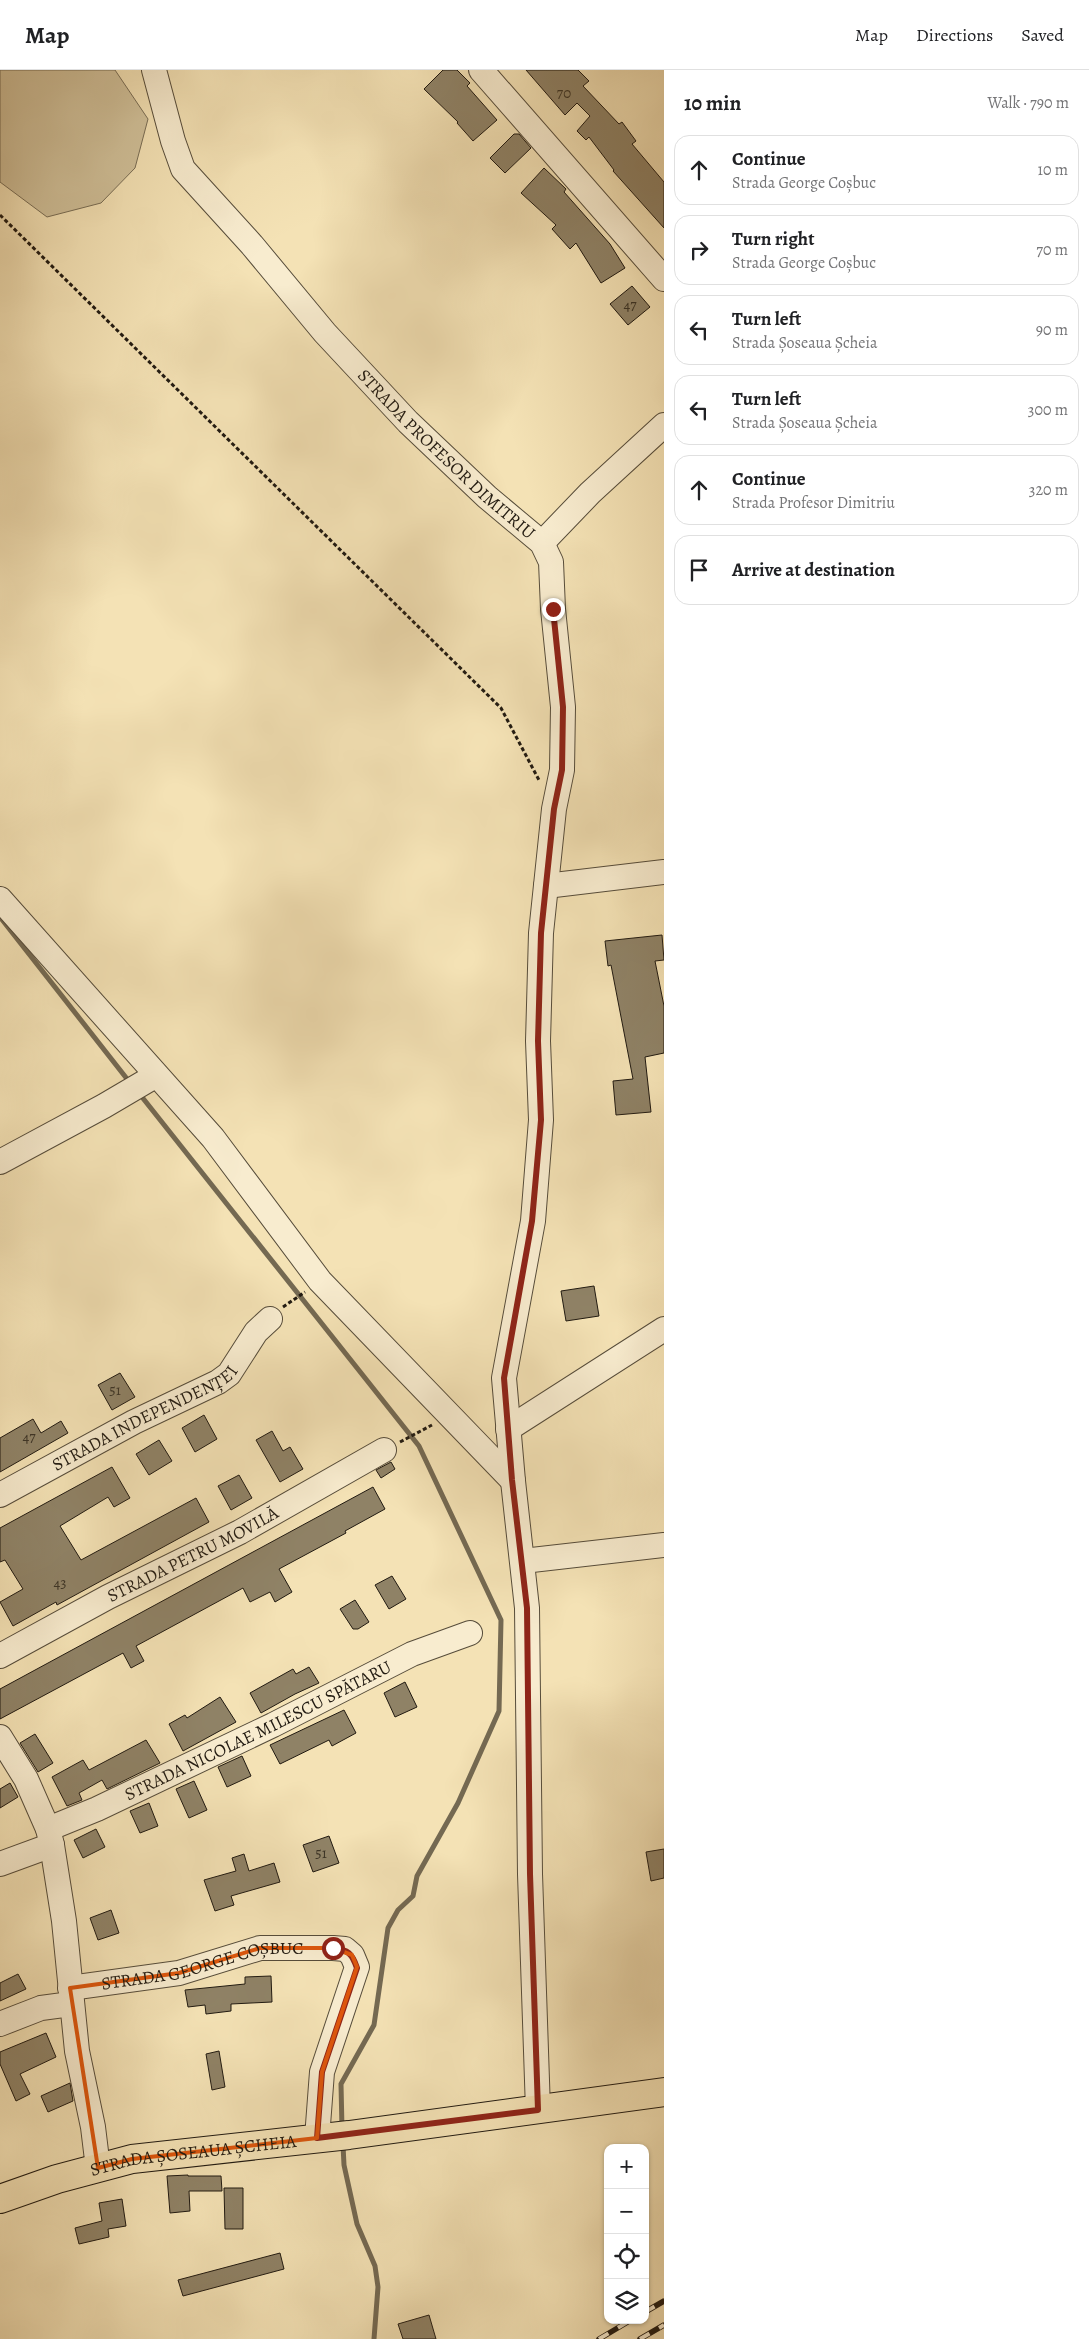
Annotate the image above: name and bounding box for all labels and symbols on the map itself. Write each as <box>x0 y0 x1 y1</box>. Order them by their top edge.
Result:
house number: 70 <box>557 83 571 103</box>
house number: 47 <box>623 295 637 315</box>
street label: STRADA PROFESOR DIMITRIU <box>352 364 541 545</box>
route end <box>542 598 565 621</box>
street label: STRADA INDEPENDENȚEI <box>48 1361 243 1476</box>
house number: 51 <box>109 1380 121 1400</box>
house number: 47 <box>22 1427 36 1447</box>
street label: STRADA PETRU MOVILĂ <box>103 1500 283 1608</box>
house number: 43 <box>53 1573 67 1593</box>
street label: STRADA NICOLAE MILESCU SPĂTARU <box>121 1655 395 1806</box>
house number: 51 <box>315 1843 327 1863</box>
street label: STRADA GEORGE COȘBUC <box>100 1936 304 1996</box>
route start <box>322 1937 345 1960</box>
street label: STRADA ȘOSEAUA ȘCHEIA <box>87 2129 298 2182</box>

